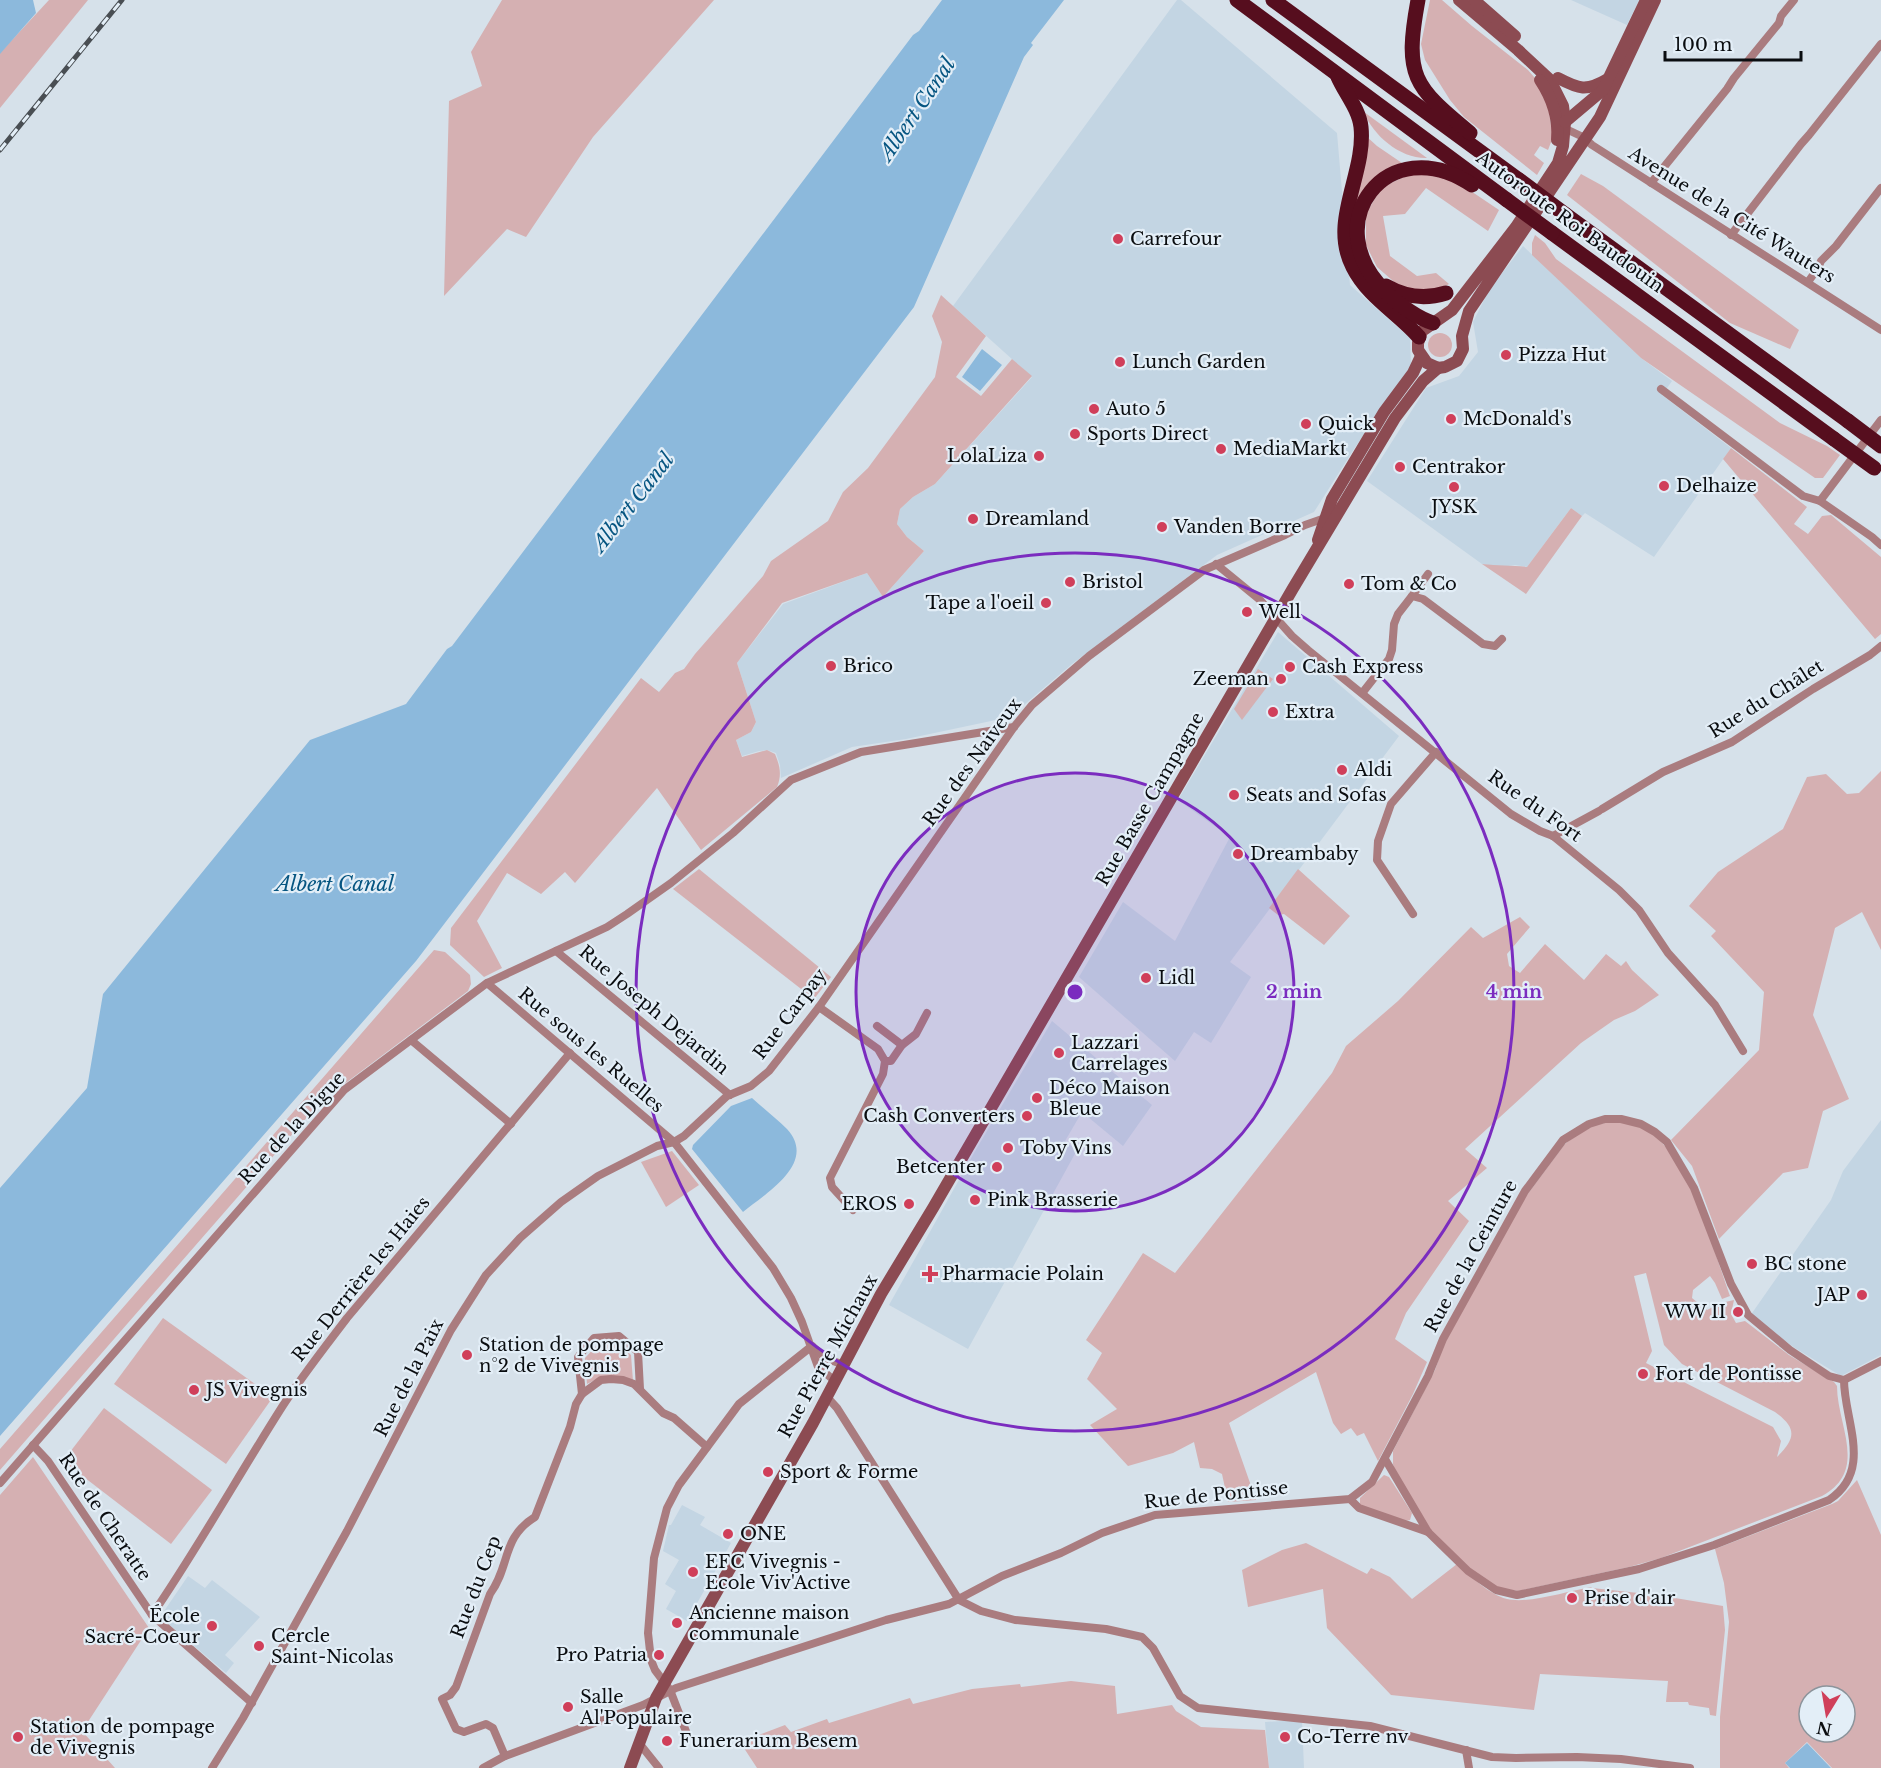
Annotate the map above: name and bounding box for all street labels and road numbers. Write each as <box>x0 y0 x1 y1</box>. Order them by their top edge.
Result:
street label: Avenue de la Cité Wauters <box>1624 142 1839 288</box>
street label: Autoroute Roi Baudouin <box>1471 146 1668 297</box>
street label: Rue du Châlet <box>1705 655 1827 743</box>
street label: Rue des Naiveux <box>918 694 1026 830</box>
street label: Rue Basse Campagne <box>1091 708 1209 890</box>
street label: Rue du Fort <box>1484 766 1586 847</box>
street label: Rue Joseph Dejardin <box>574 941 734 1079</box>
street label: Rue Carpay <box>749 964 832 1064</box>
street label: Rue sous les Ruelles <box>514 983 668 1117</box>
street label: Rue de la Digue <box>234 1067 350 1189</box>
street label: Rue de la Ceinture <box>1420 1176 1522 1336</box>
street label: Rue Derrière les Haies <box>288 1192 434 1366</box>
street label: Rue Pierre Michaux <box>774 1270 882 1442</box>
street label: Rue de la Paix <box>370 1315 448 1441</box>
street label: Rue de Cheratte <box>54 1449 156 1585</box>
street label: Rue de Pontisse <box>1143 1476 1289 1514</box>
street label: Rue du Cep <box>446 1533 506 1641</box>

